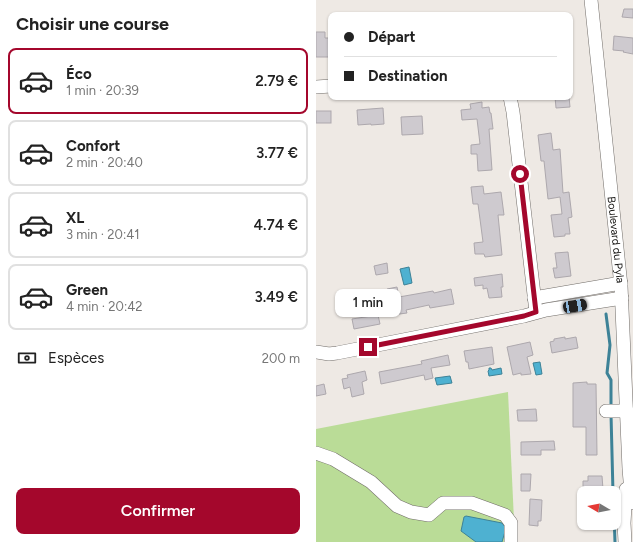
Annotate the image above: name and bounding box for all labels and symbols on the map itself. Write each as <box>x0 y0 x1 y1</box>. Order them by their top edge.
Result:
route start <box>511 165 529 183</box>
street label: Boulevard du Pyla <box>605 196 627 284</box>
callout: 1 min <box>335 289 401 317</box>
car <box>562 298 588 314</box>
route end <box>359 338 377 356</box>
north arrow <box>577 486 621 530</box>

